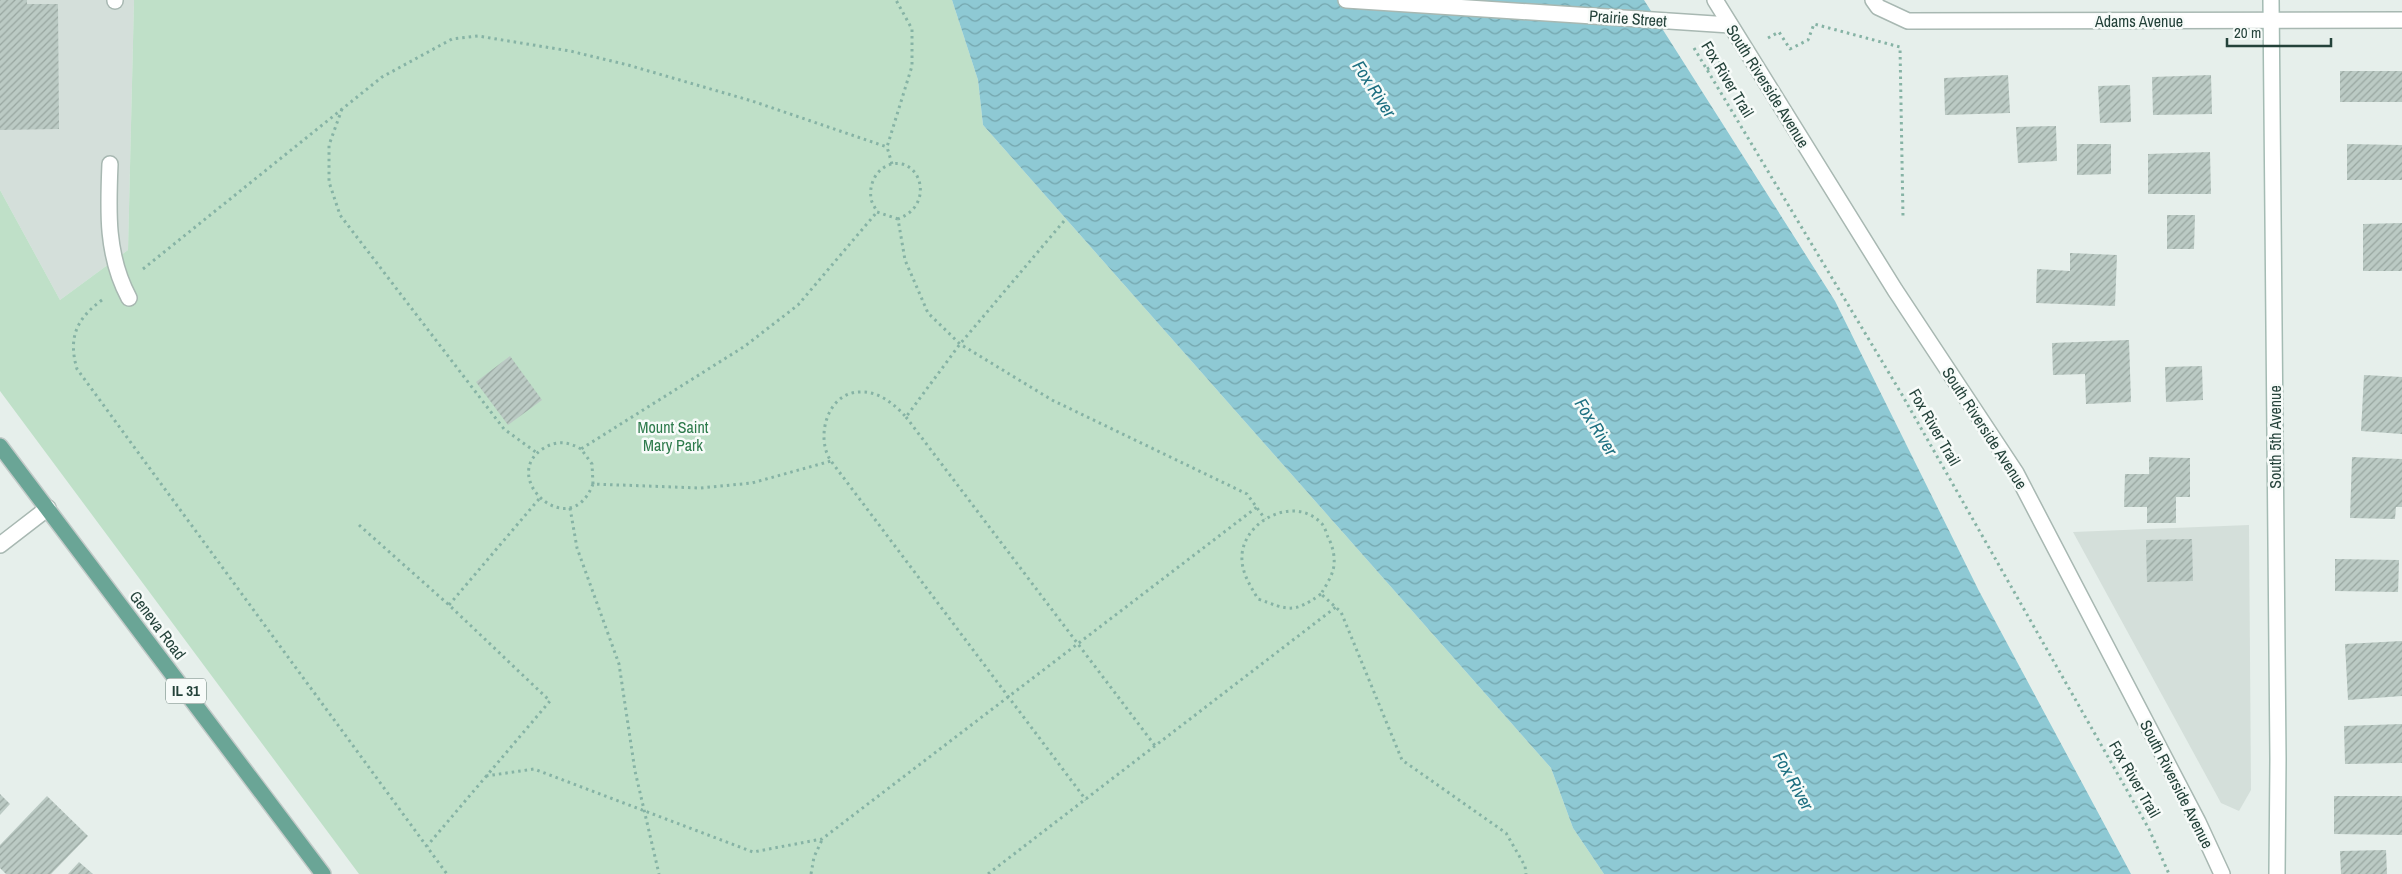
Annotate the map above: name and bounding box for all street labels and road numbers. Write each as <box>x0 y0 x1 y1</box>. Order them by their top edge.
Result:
street label: Prairie Street <box>1588 4 1668 32</box>
street label: Adams Avenue <box>2094 10 2183 32</box>
street label: South Riverside Avenue <box>1721 20 1815 152</box>
street label: Fox River Trail <box>1697 37 1759 121</box>
street label: South Riverside Avenue <box>1937 363 2033 493</box>
street label: Fox River Trail <box>1904 385 1966 470</box>
street label: South 5th Avenue <box>2264 385 2286 489</box>
street label: Geneva Road <box>125 586 191 664</box>
road number: IL 31 <box>166 678 206 704</box>
street label: South Riverside Avenue <box>2135 716 2219 852</box>
street label: Fox River Trail <box>2104 737 2166 822</box>

